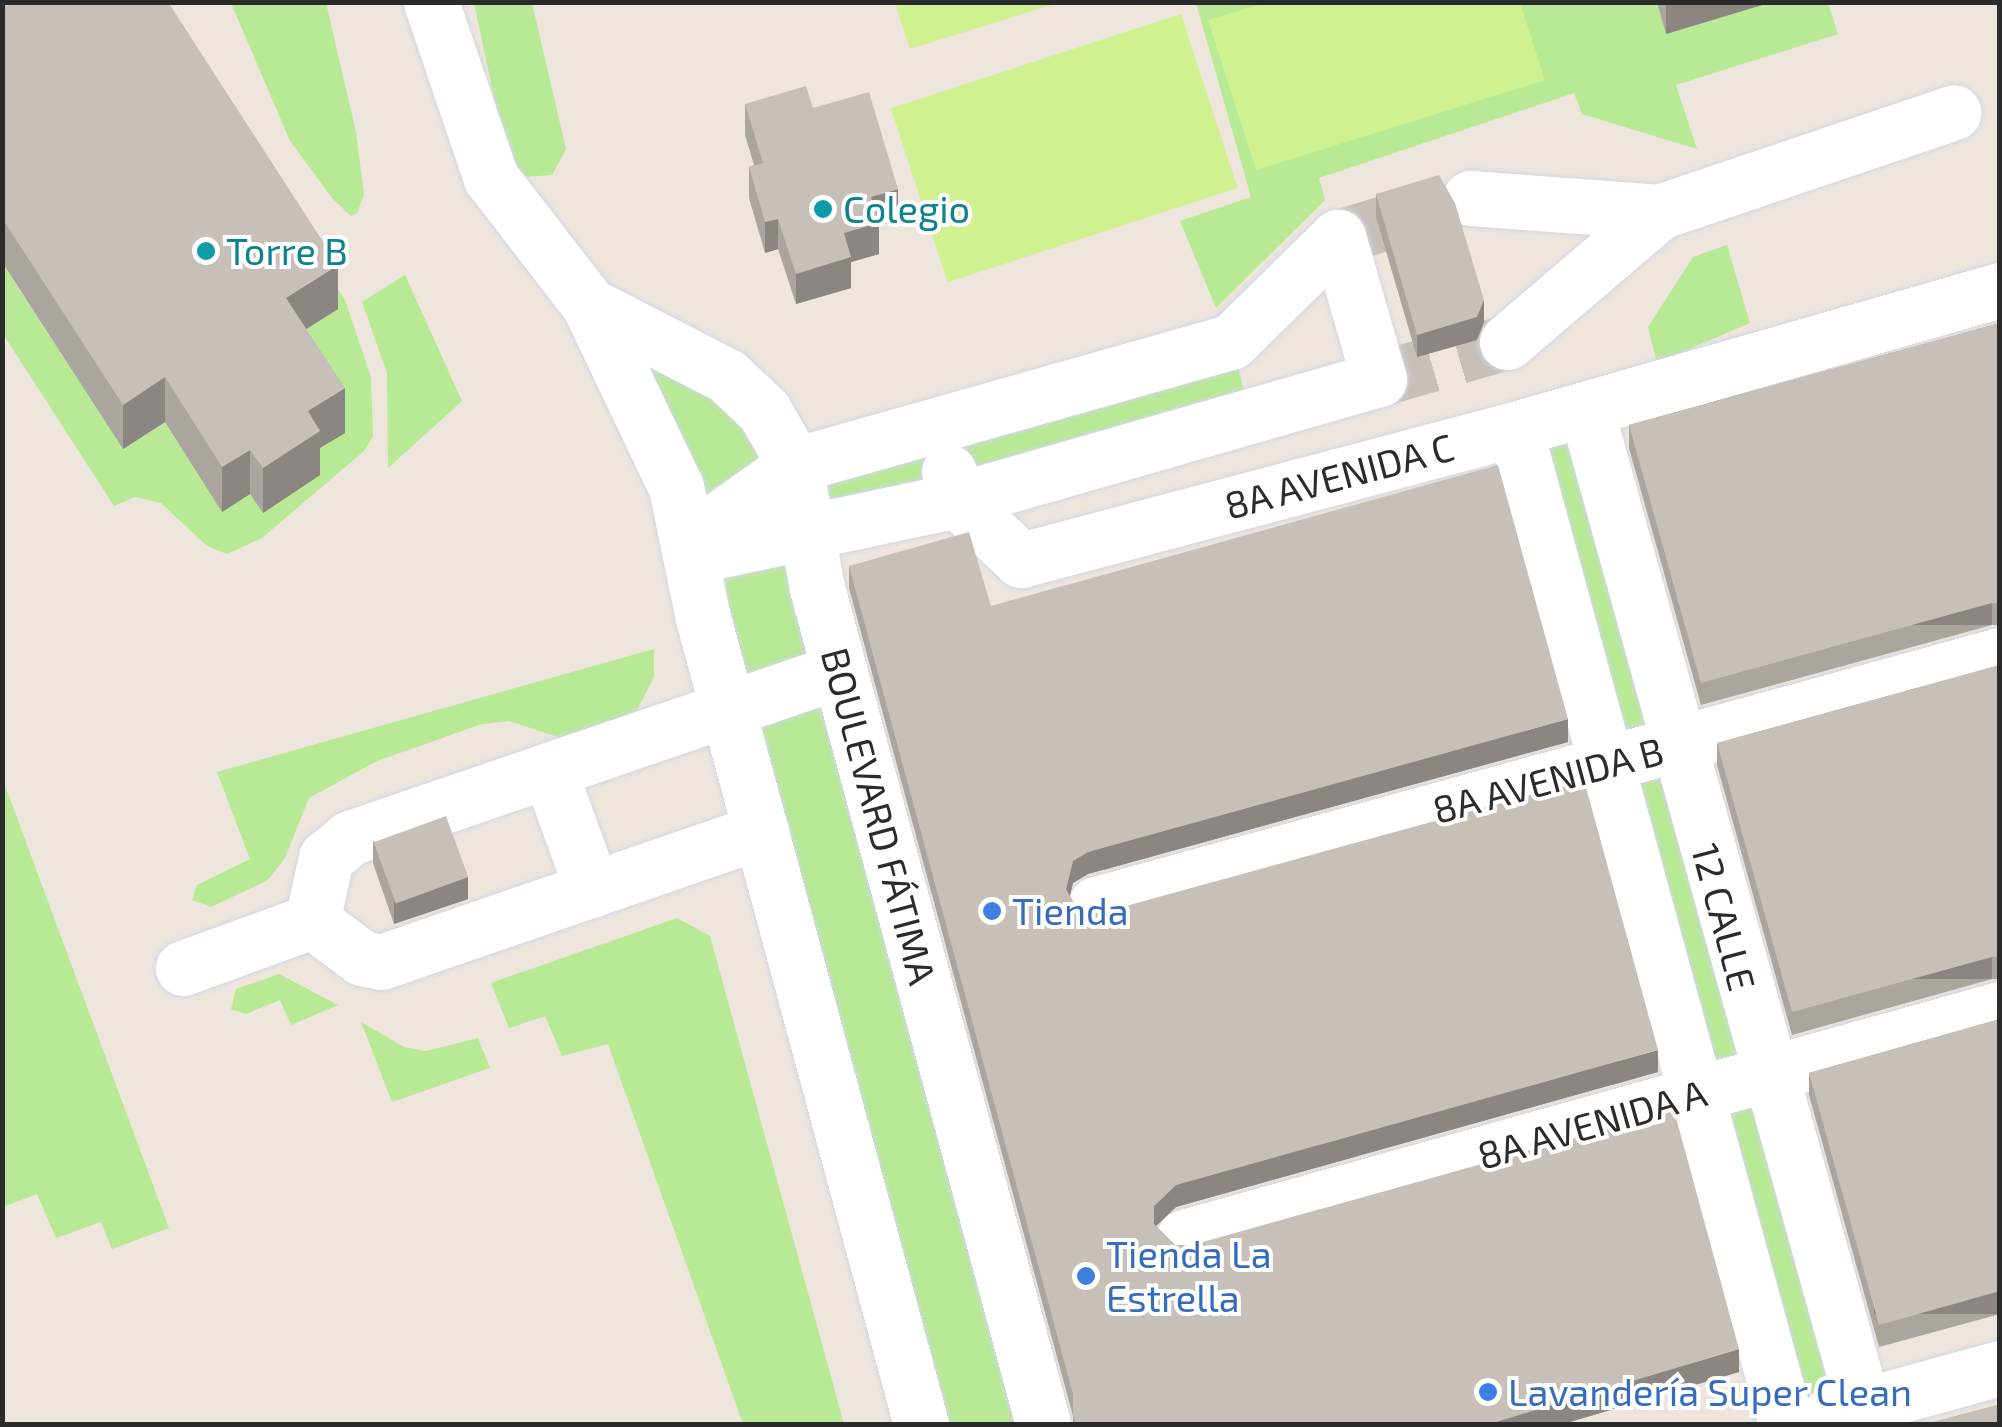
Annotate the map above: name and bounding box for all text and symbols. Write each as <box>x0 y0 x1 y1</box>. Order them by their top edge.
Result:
place label: Colegio <box>843 186 970 232</box>
marker: Colegio <box>812 198 834 220</box>
place label: Torre B <box>226 228 348 274</box>
marker: Torre B <box>195 240 217 262</box>
street label: 8A AVENIDA C <box>1218 423 1460 529</box>
street label: BOULEVARD FÁTIMA <box>812 643 946 989</box>
street label: 8A AVENIDA B <box>1426 727 1670 833</box>
street label: 12 CALLE <box>1682 838 1766 996</box>
place label: Tienda <box>1012 888 1129 934</box>
marker: Tienda <box>981 900 1003 922</box>
street label: 8A AVENIDA A <box>1471 1069 1713 1179</box>
place label: Tienda La Estrella <box>1106 1231 1271 1320</box>
marker: Tienda La Estrella <box>1075 1265 1097 1287</box>
place label: Lavandería Super Clean <box>1508 1369 1913 1415</box>
marker: Lavandería Super Clean <box>1477 1381 1499 1403</box>

